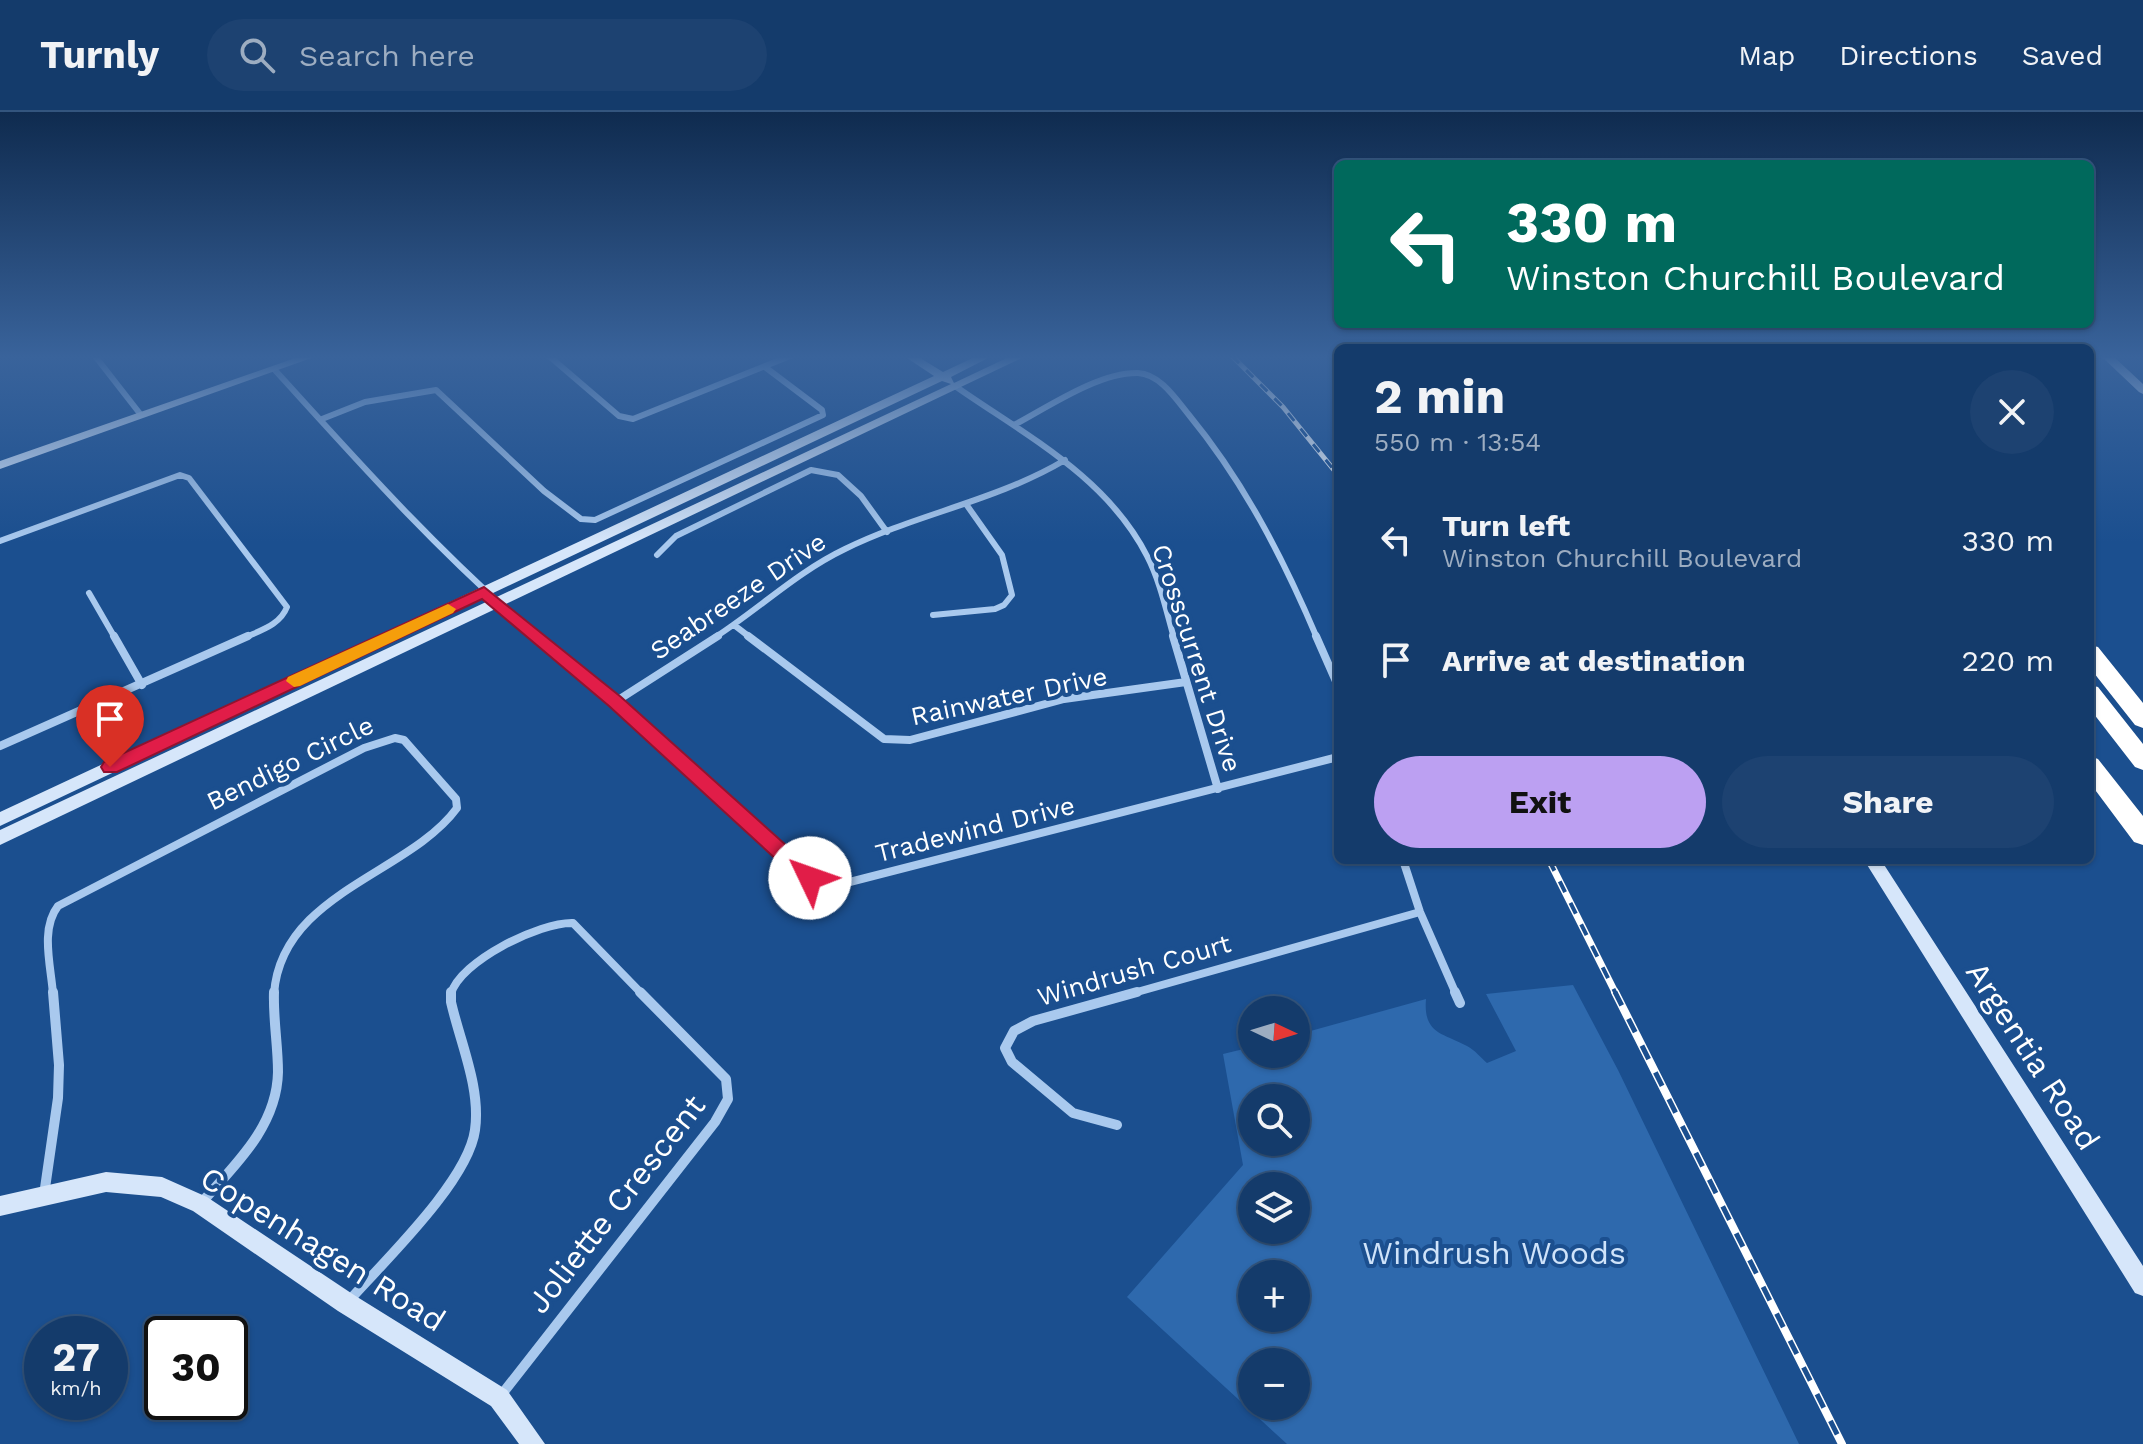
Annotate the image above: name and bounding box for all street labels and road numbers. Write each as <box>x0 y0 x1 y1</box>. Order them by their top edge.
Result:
street label: Seabreeze Drive <box>645 526 831 666</box>
street label: Crosscurrent Drive <box>1146 540 1248 776</box>
street label: Rainwater Drive <box>908 661 1110 731</box>
street label: Bendigo Circle <box>202 710 378 816</box>
street label: Tradewind Drive <box>872 790 1078 868</box>
street label: Windrush Court <box>1034 928 1234 1012</box>
street label: Argentia Road <box>1958 955 2108 1157</box>
street label: Joliette Crescent <box>519 1087 713 1321</box>
street label: Copenhagen Road <box>193 1158 453 1340</box>

